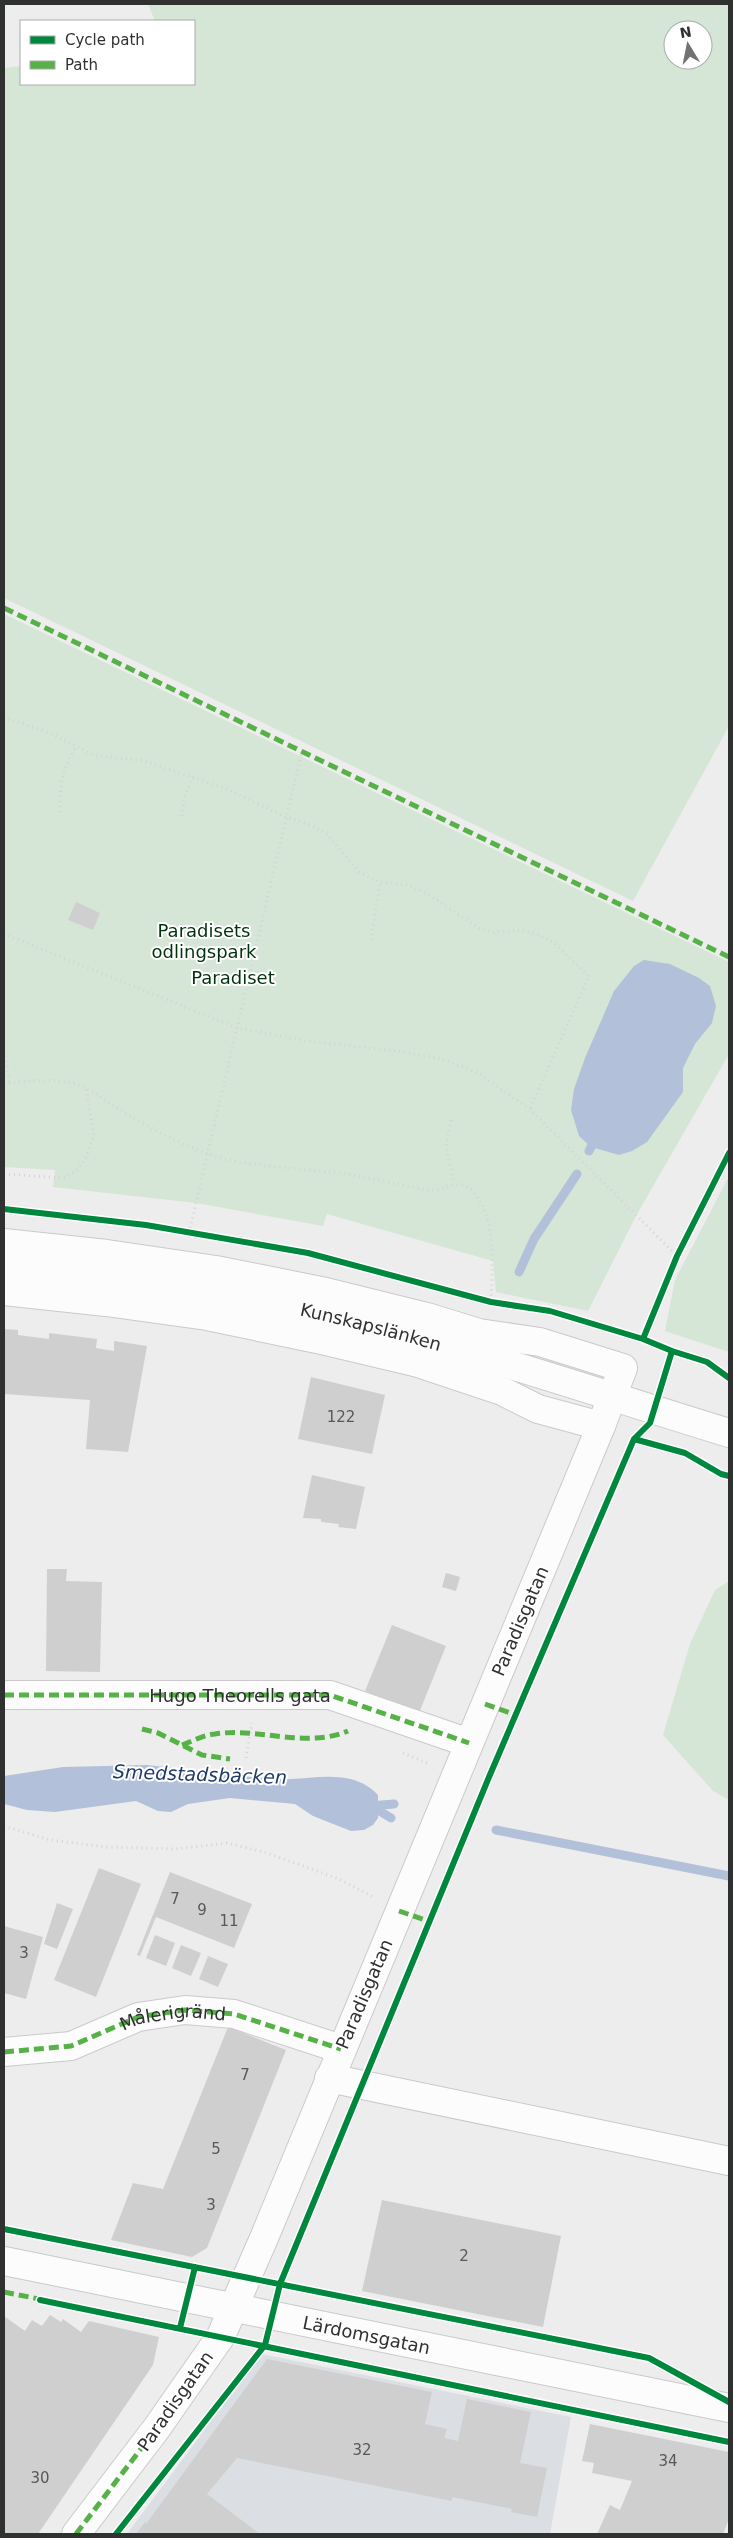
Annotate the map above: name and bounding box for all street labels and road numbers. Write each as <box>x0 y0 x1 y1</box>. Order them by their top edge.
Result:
street label: Kunskapslänken <box>298 1298 444 1354</box>
street label: Paradisgatan <box>487 1563 553 1679</box>
street label: Hugo Theorells gata <box>149 1685 331 1706</box>
street label: Paradisgatan <box>331 1936 397 2052</box>
street label: Målerigränd <box>116 2000 227 2034</box>
street label: Lärdomsgatan <box>301 2311 432 2358</box>
street label: Paradisgatan <box>133 2347 217 2455</box>

